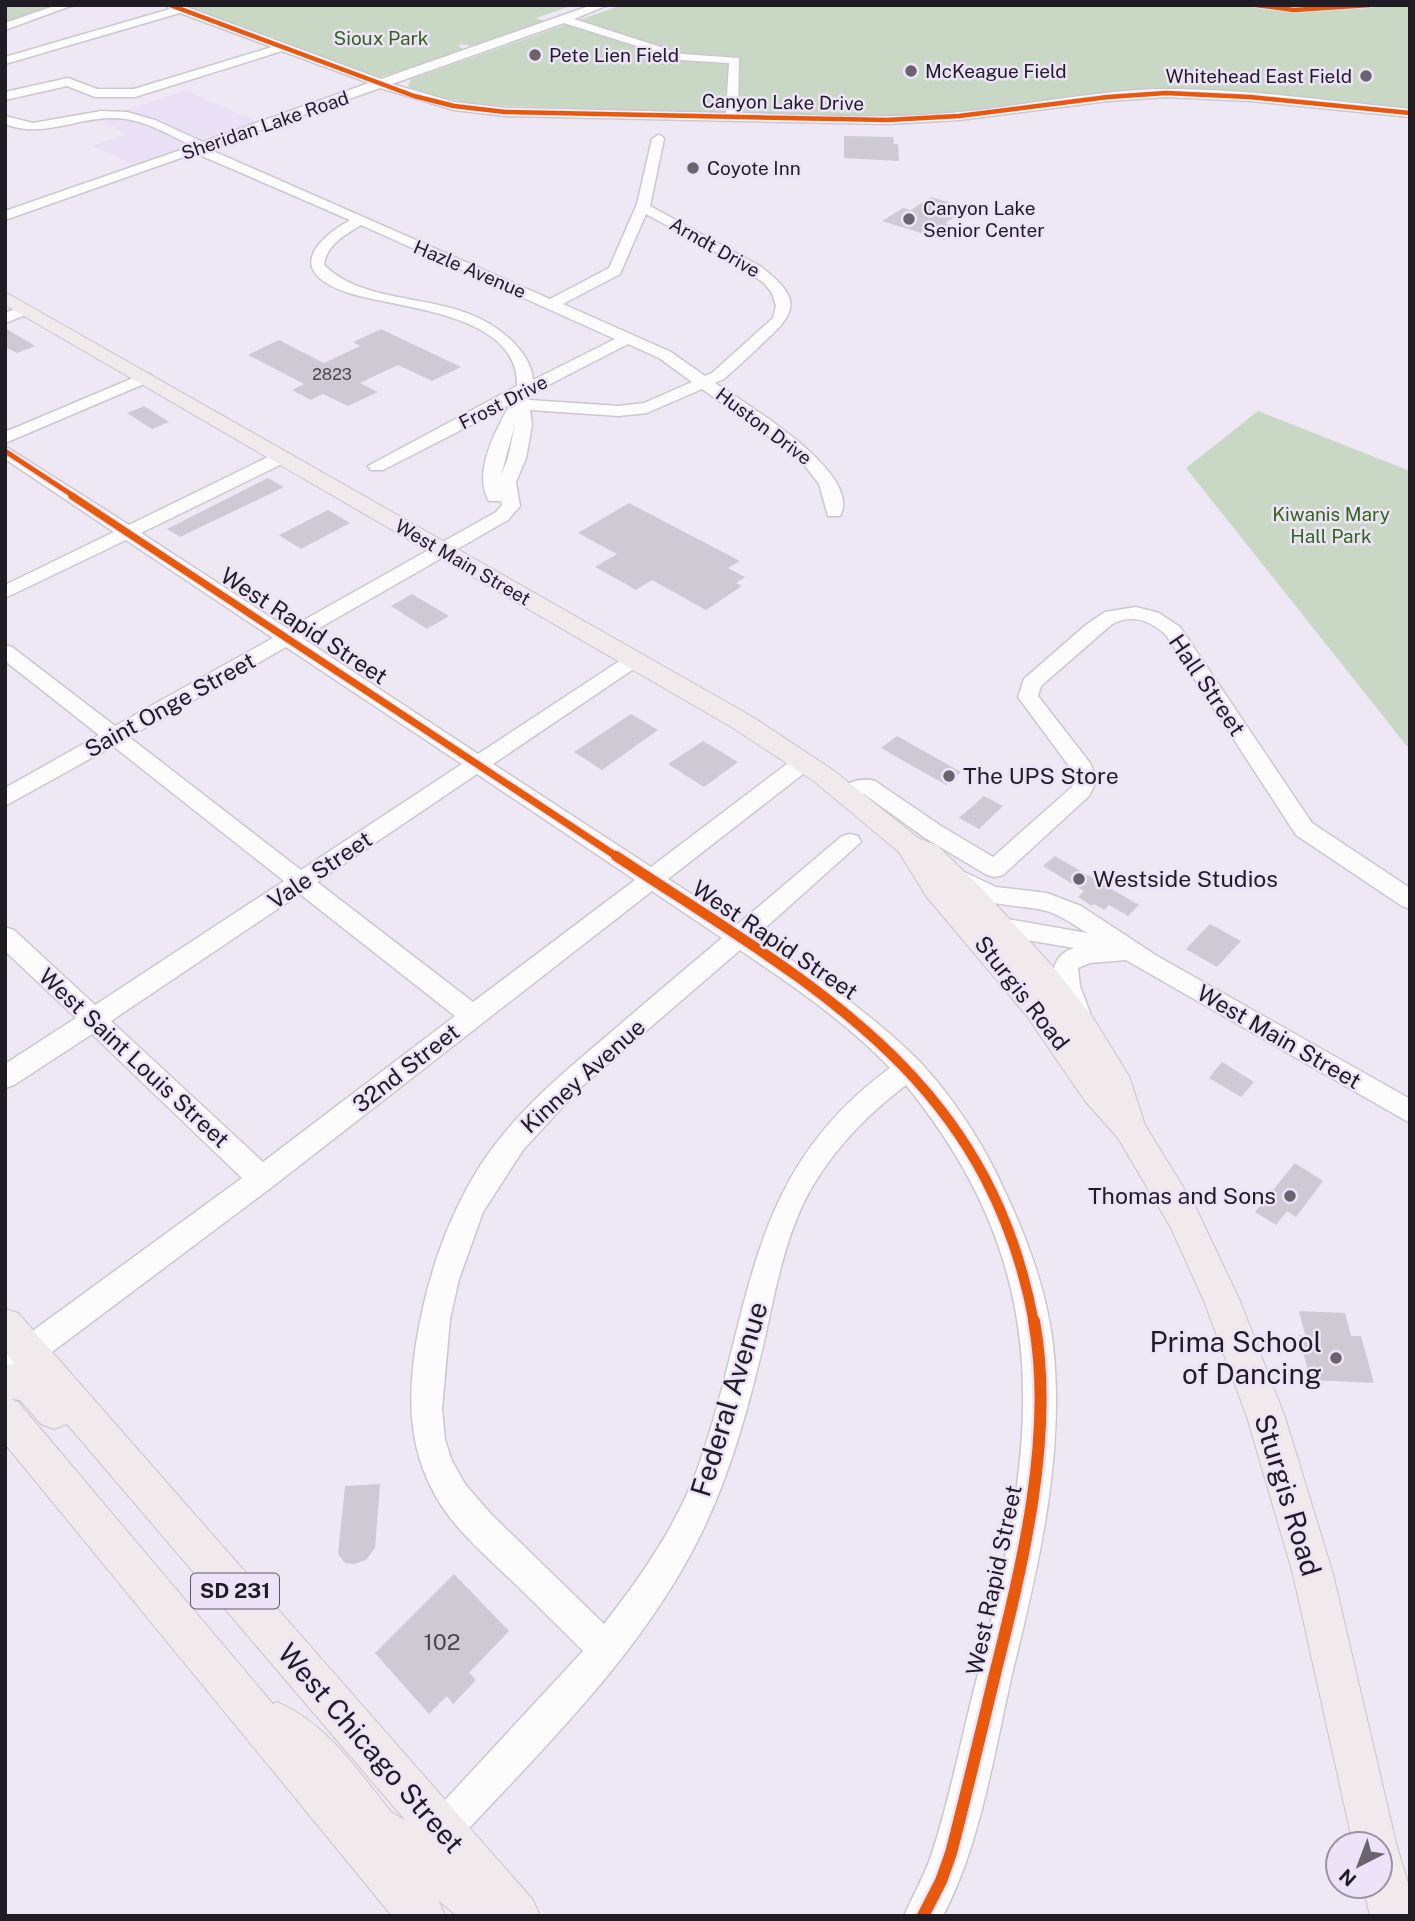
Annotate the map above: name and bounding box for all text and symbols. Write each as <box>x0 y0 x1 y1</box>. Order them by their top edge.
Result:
park label: Sioux Park <box>333 27 429 49</box>
place label: Pete Lien Field <box>549 44 679 66</box>
marker: Pete Lien Field <box>527 47 543 63</box>
place label: McKeague Field <box>925 60 1067 82</box>
marker: McKeague Field <box>903 63 919 79</box>
place label: Whitehead East Field <box>1165 65 1352 87</box>
marker: Whitehead East Field <box>1358 68 1374 84</box>
street label: Sheridan Lake Road <box>178 86 352 164</box>
street label: Canyon Lake Drive <box>702 90 864 114</box>
place label: Coyote Inn <box>707 157 801 179</box>
marker: Coyote Inn <box>685 160 701 176</box>
place label: Canyon Lake Senior Center <box>923 197 1045 241</box>
marker: Canyon Lake Senior Center <box>901 211 917 227</box>
street label: Arndt Drive <box>666 212 764 282</box>
street label: Hazle Avenue <box>411 235 529 303</box>
house number: 2823 <box>312 365 352 384</box>
street label: Frost Drive <box>455 370 551 434</box>
street label: Huston Drive <box>712 383 816 469</box>
park label: Kiwanis Mary Hall Park <box>1272 503 1390 547</box>
street label: West Main Street <box>391 514 535 610</box>
street label: West Rapid Street <box>216 562 393 690</box>
street label: Hall Street <box>1164 629 1251 741</box>
street label: Saint Onge Street <box>80 647 260 763</box>
place label: The UPS Store <box>963 762 1119 789</box>
marker: The UPS Store <box>941 768 957 784</box>
street label: Vale Street <box>263 825 377 914</box>
place label: Westside Studios <box>1093 865 1278 892</box>
marker: Westside Studios <box>1071 871 1087 887</box>
street label: West Rapid Street <box>687 874 863 1005</box>
street label: Sturgis Road <box>969 930 1075 1055</box>
street label: West Saint Louis Street <box>34 962 235 1153</box>
street label: West Main Street <box>1193 979 1366 1094</box>
street label: Kinney Avenue <box>515 1013 650 1138</box>
street label: 32nd Street <box>347 1018 464 1118</box>
place label: Thomas and Sons <box>1088 1182 1276 1209</box>
marker: Thomas and Sons <box>1282 1188 1298 1204</box>
street label: Federal Avenue <box>683 1297 774 1500</box>
place label: Prima School of Dancing <box>1150 1325 1322 1390</box>
marker: Prima School of Dancing <box>1328 1350 1344 1366</box>
street label: Sturgis Road <box>1248 1410 1329 1580</box>
street label: West Rapid Street <box>960 1482 1027 1677</box>
road number: SD 231 <box>191 1574 279 1608</box>
house number: 102 <box>423 1628 461 1655</box>
street label: West Chicago Street <box>271 1636 471 1859</box>
north arrow <box>1324 1830 1394 1900</box>
text: N <box>1335 1864 1361 1891</box>

